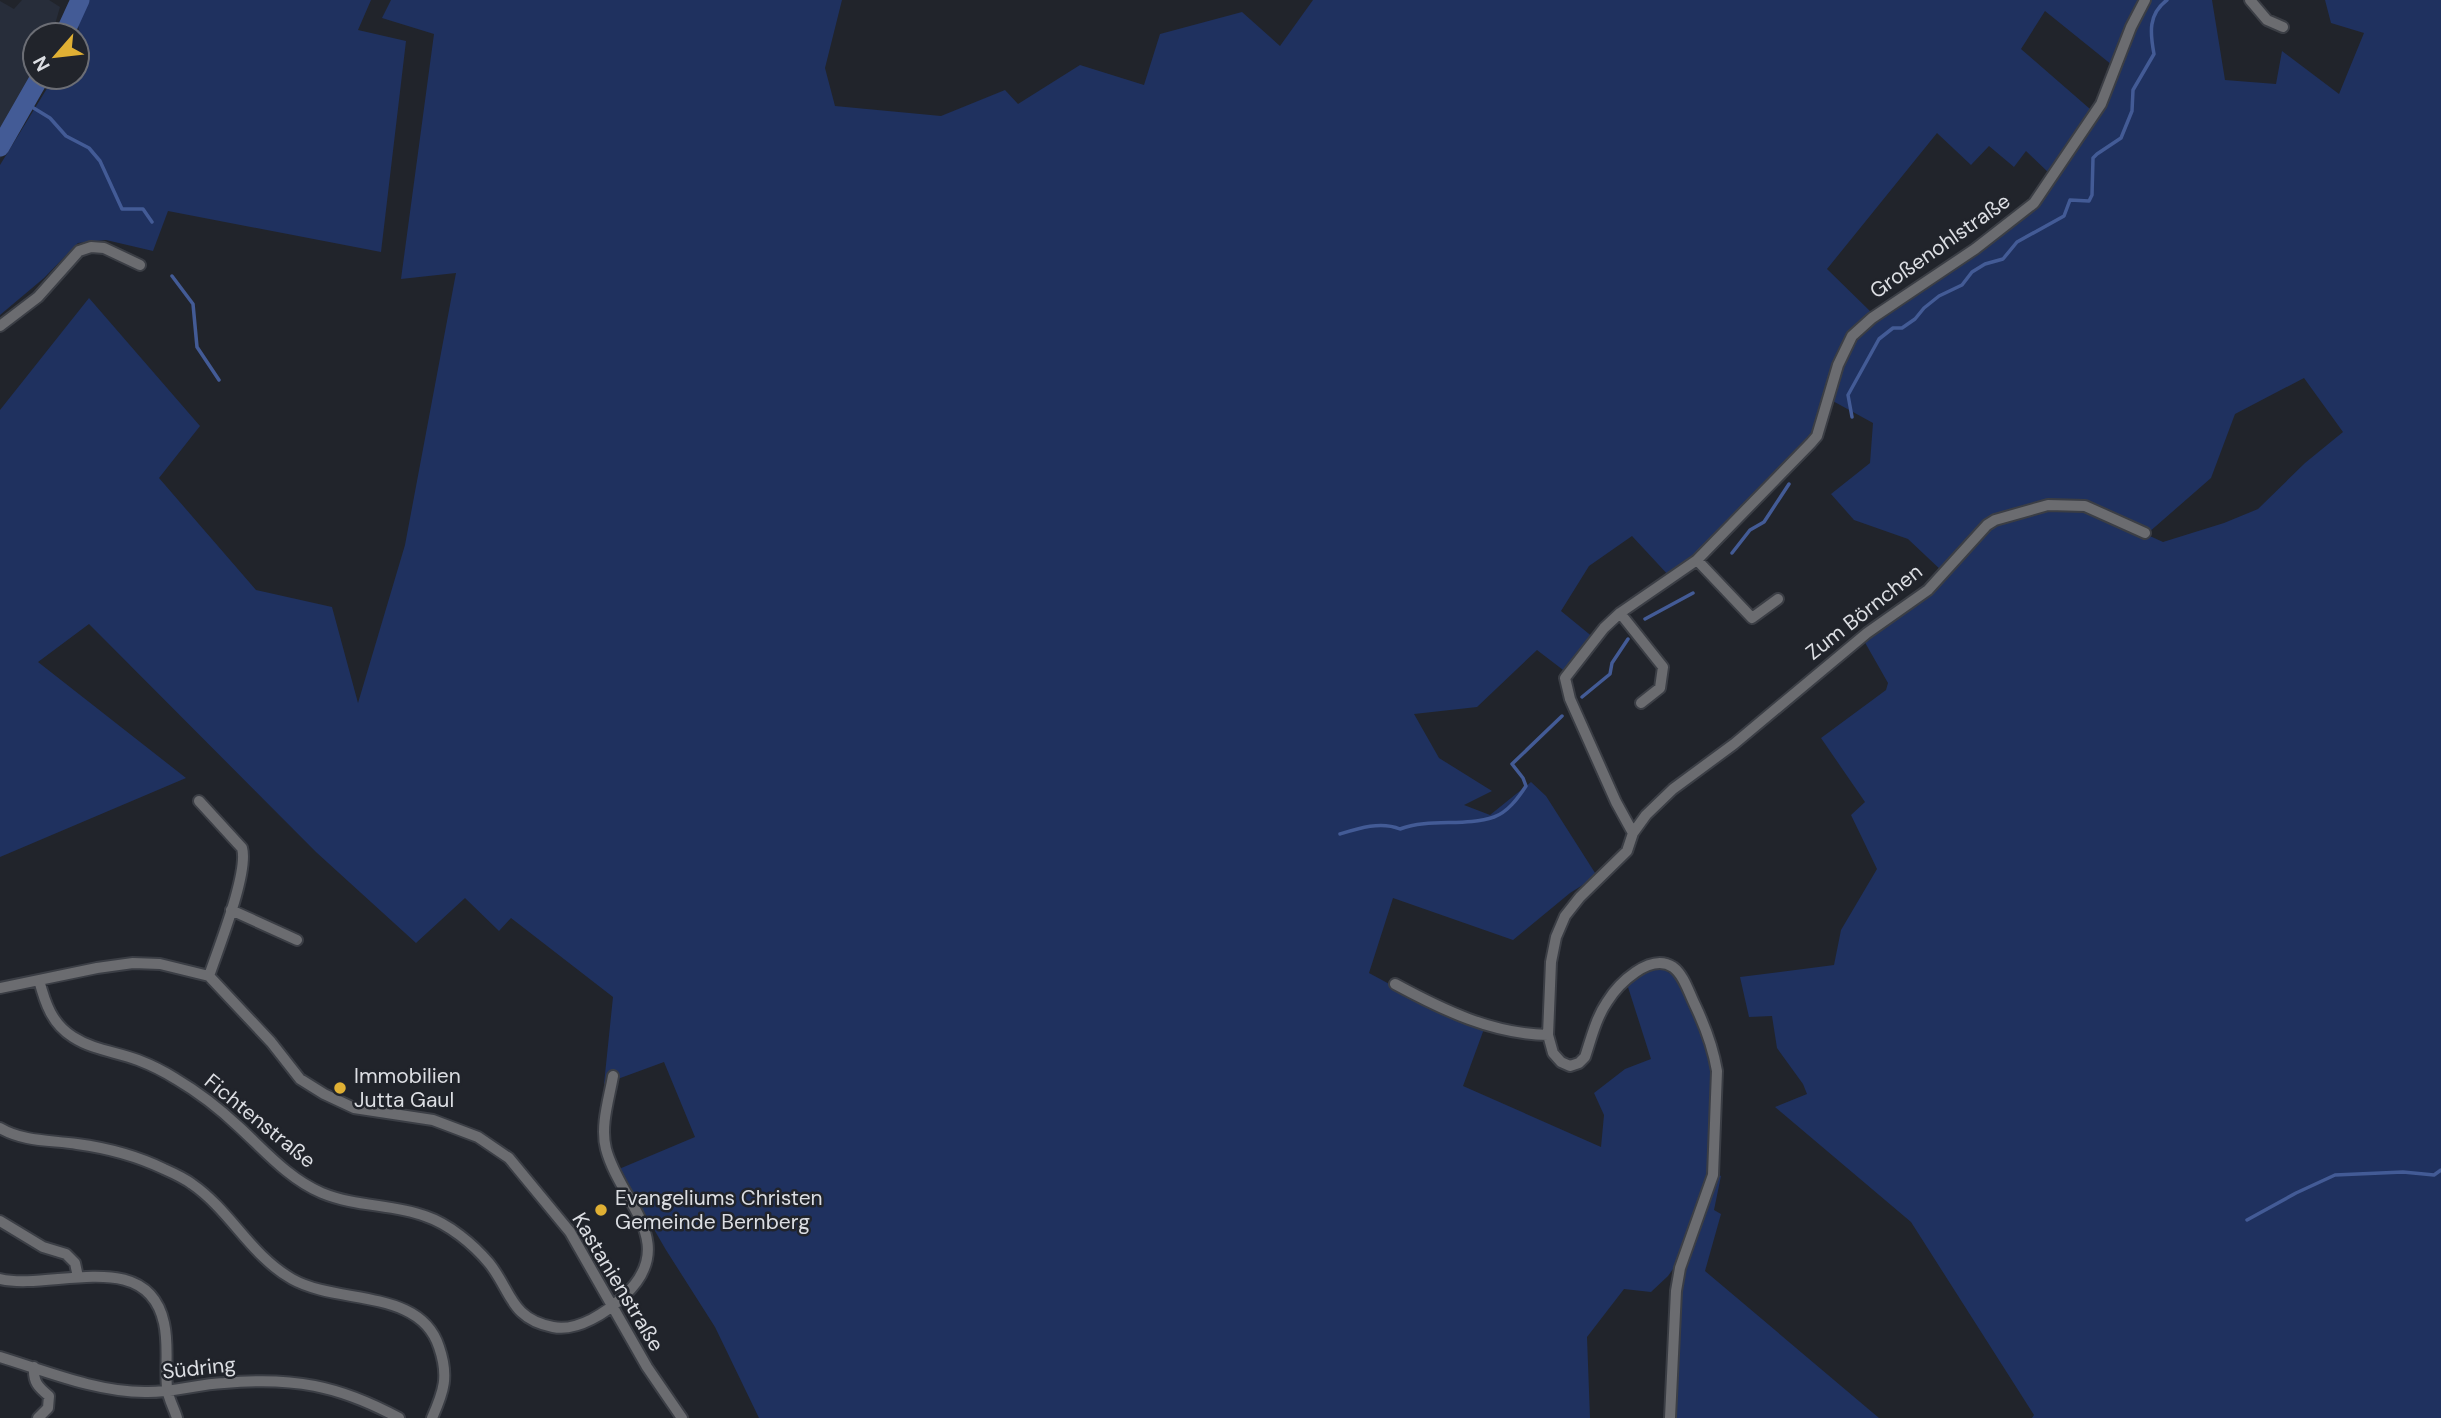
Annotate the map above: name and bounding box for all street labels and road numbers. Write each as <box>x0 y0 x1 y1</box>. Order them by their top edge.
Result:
street label: Großenohlstraße <box>1864 187 2016 305</box>
street label: Zum Börnchen <box>1800 558 1928 666</box>
street label: Fichtenstraße <box>199 1068 321 1174</box>
street label: Kastanienstraße <box>566 1207 670 1357</box>
street label: Südring <box>161 1350 238 1386</box>

